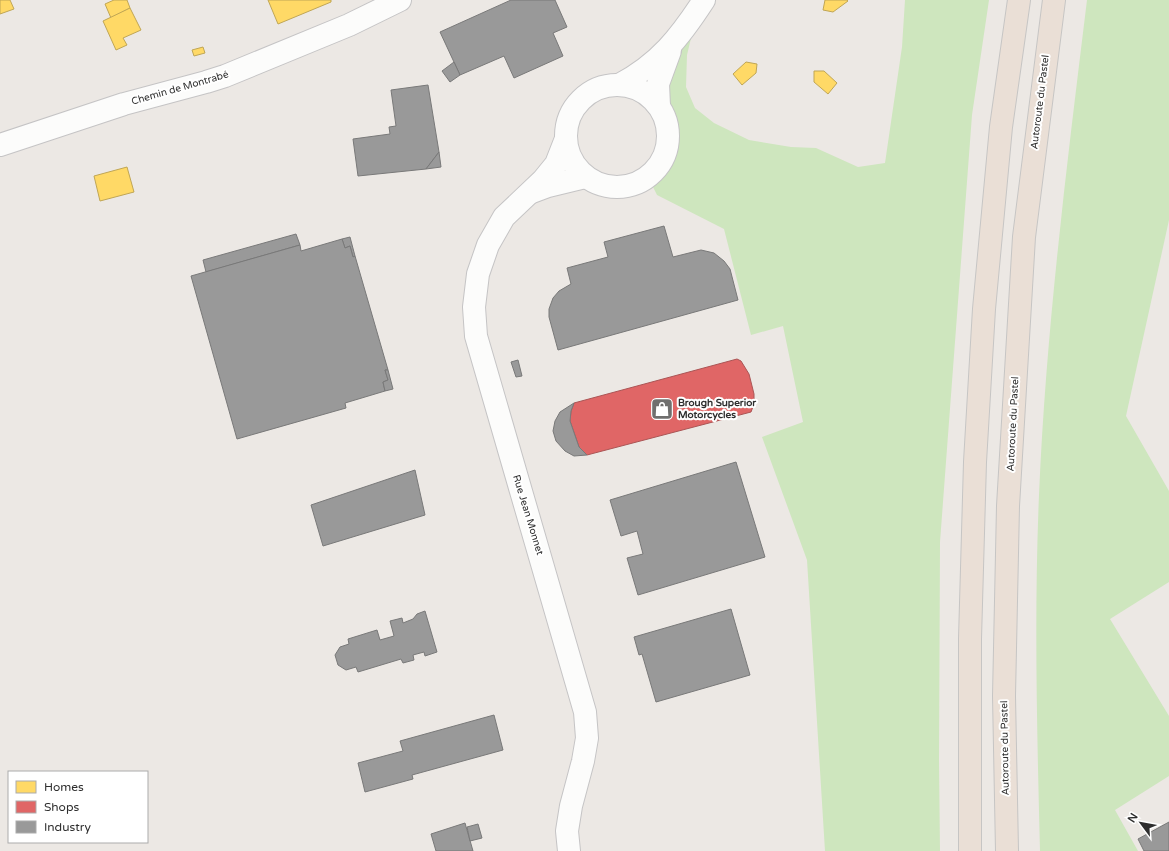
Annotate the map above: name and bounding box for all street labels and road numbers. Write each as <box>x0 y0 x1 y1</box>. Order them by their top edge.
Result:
street label: Autoroute du Pastel <box>1028 54 1052 150</box>
street label: Chemin de Montrabé <box>130 68 230 108</box>
street label: Autoroute du Pastel <box>1005 376 1021 472</box>
street label: Rue Jean Monnet <box>510 473 546 557</box>
street label: Autoroute du Pastel <box>998 700 1012 796</box>

